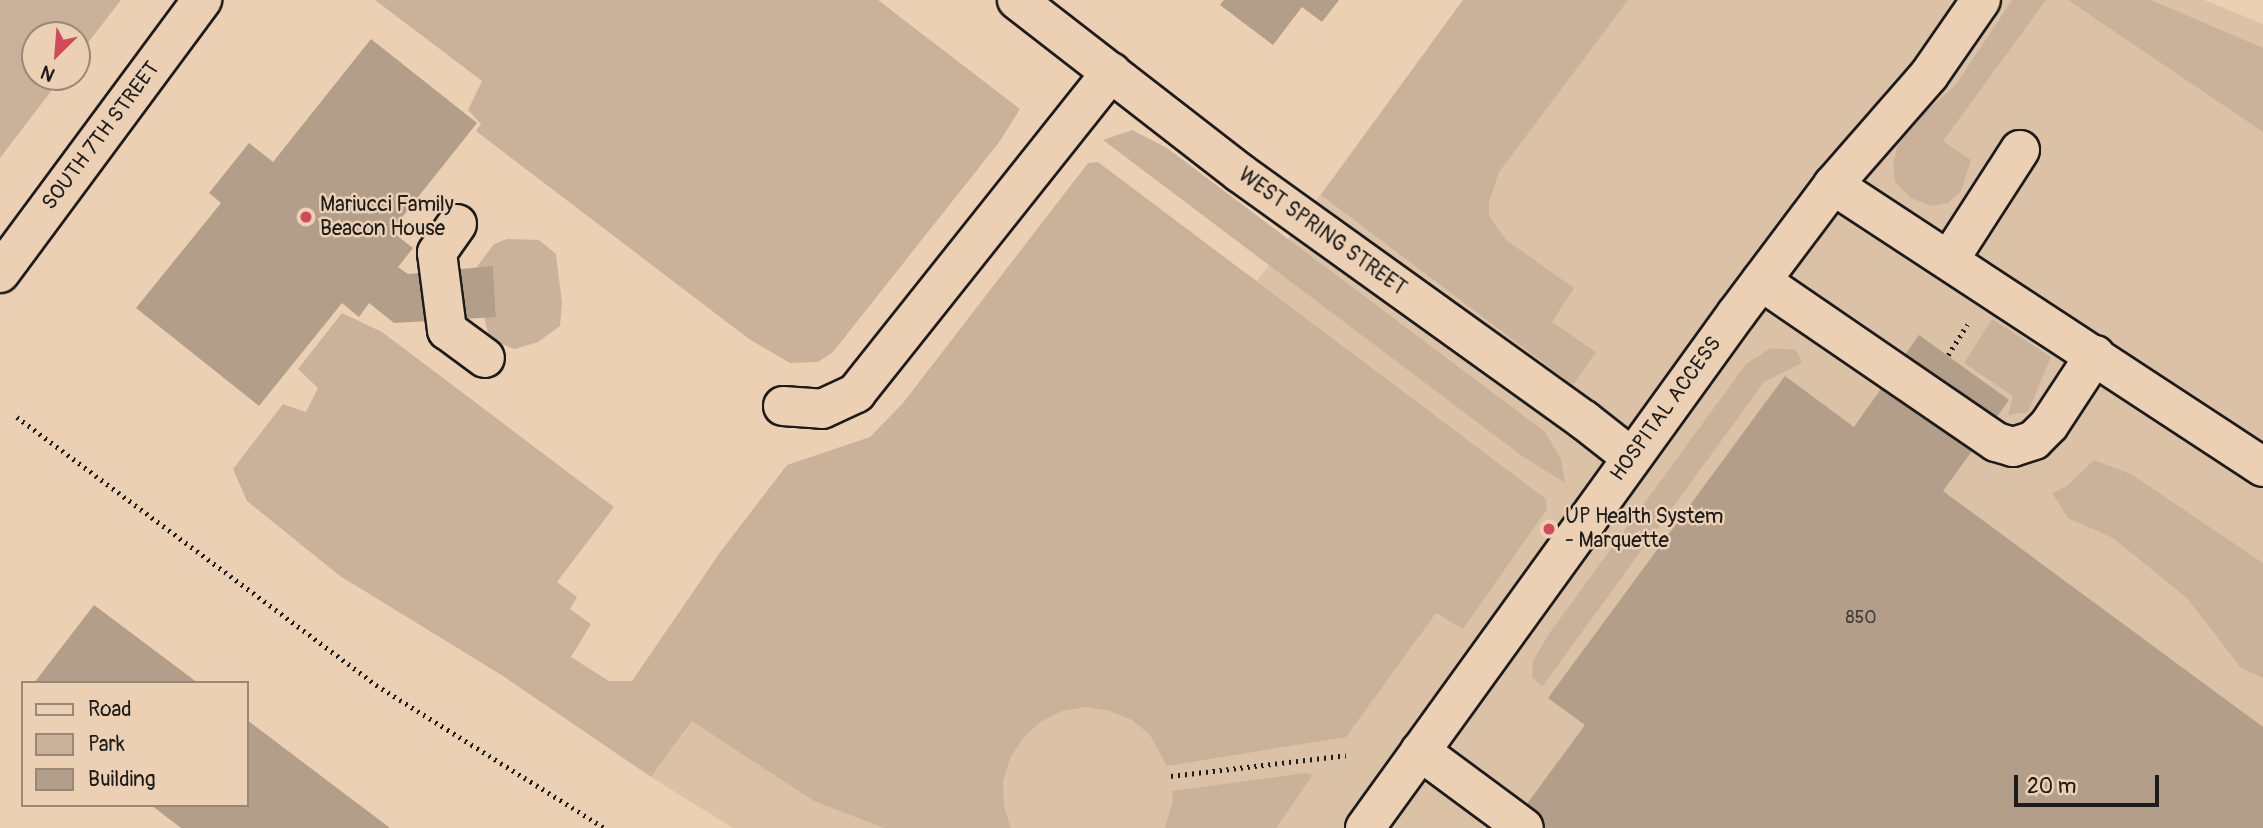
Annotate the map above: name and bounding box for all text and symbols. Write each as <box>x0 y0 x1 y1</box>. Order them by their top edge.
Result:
north arrow <box>21 21 91 91</box>
street label: SOUTH 7TH STREET <box>37 57 165 215</box>
text: N <box>37 60 59 87</box>
street label: WEST SPRING STREET <box>1233 163 1411 301</box>
place label: Mariucci Family Beacon House <box>320 192 454 242</box>
marker: Mariucci Family Beacon House <box>298 209 314 225</box>
street label: HOSPITAL ACCESS <box>1605 332 1727 486</box>
place label: UP Health System - Marquette <box>1565 504 1723 554</box>
marker: UP Health System - Marquette <box>1539 519 1559 539</box>
house number: 850 <box>1845 607 1877 629</box>
legend <box>21 681 248 807</box>
text: Road <box>88 696 132 723</box>
text: Park <box>88 731 125 758</box>
scale bar <box>2018 762 2163 806</box>
text: Building <box>88 766 155 793</box>
text: 20 m <box>2027 773 2076 800</box>

